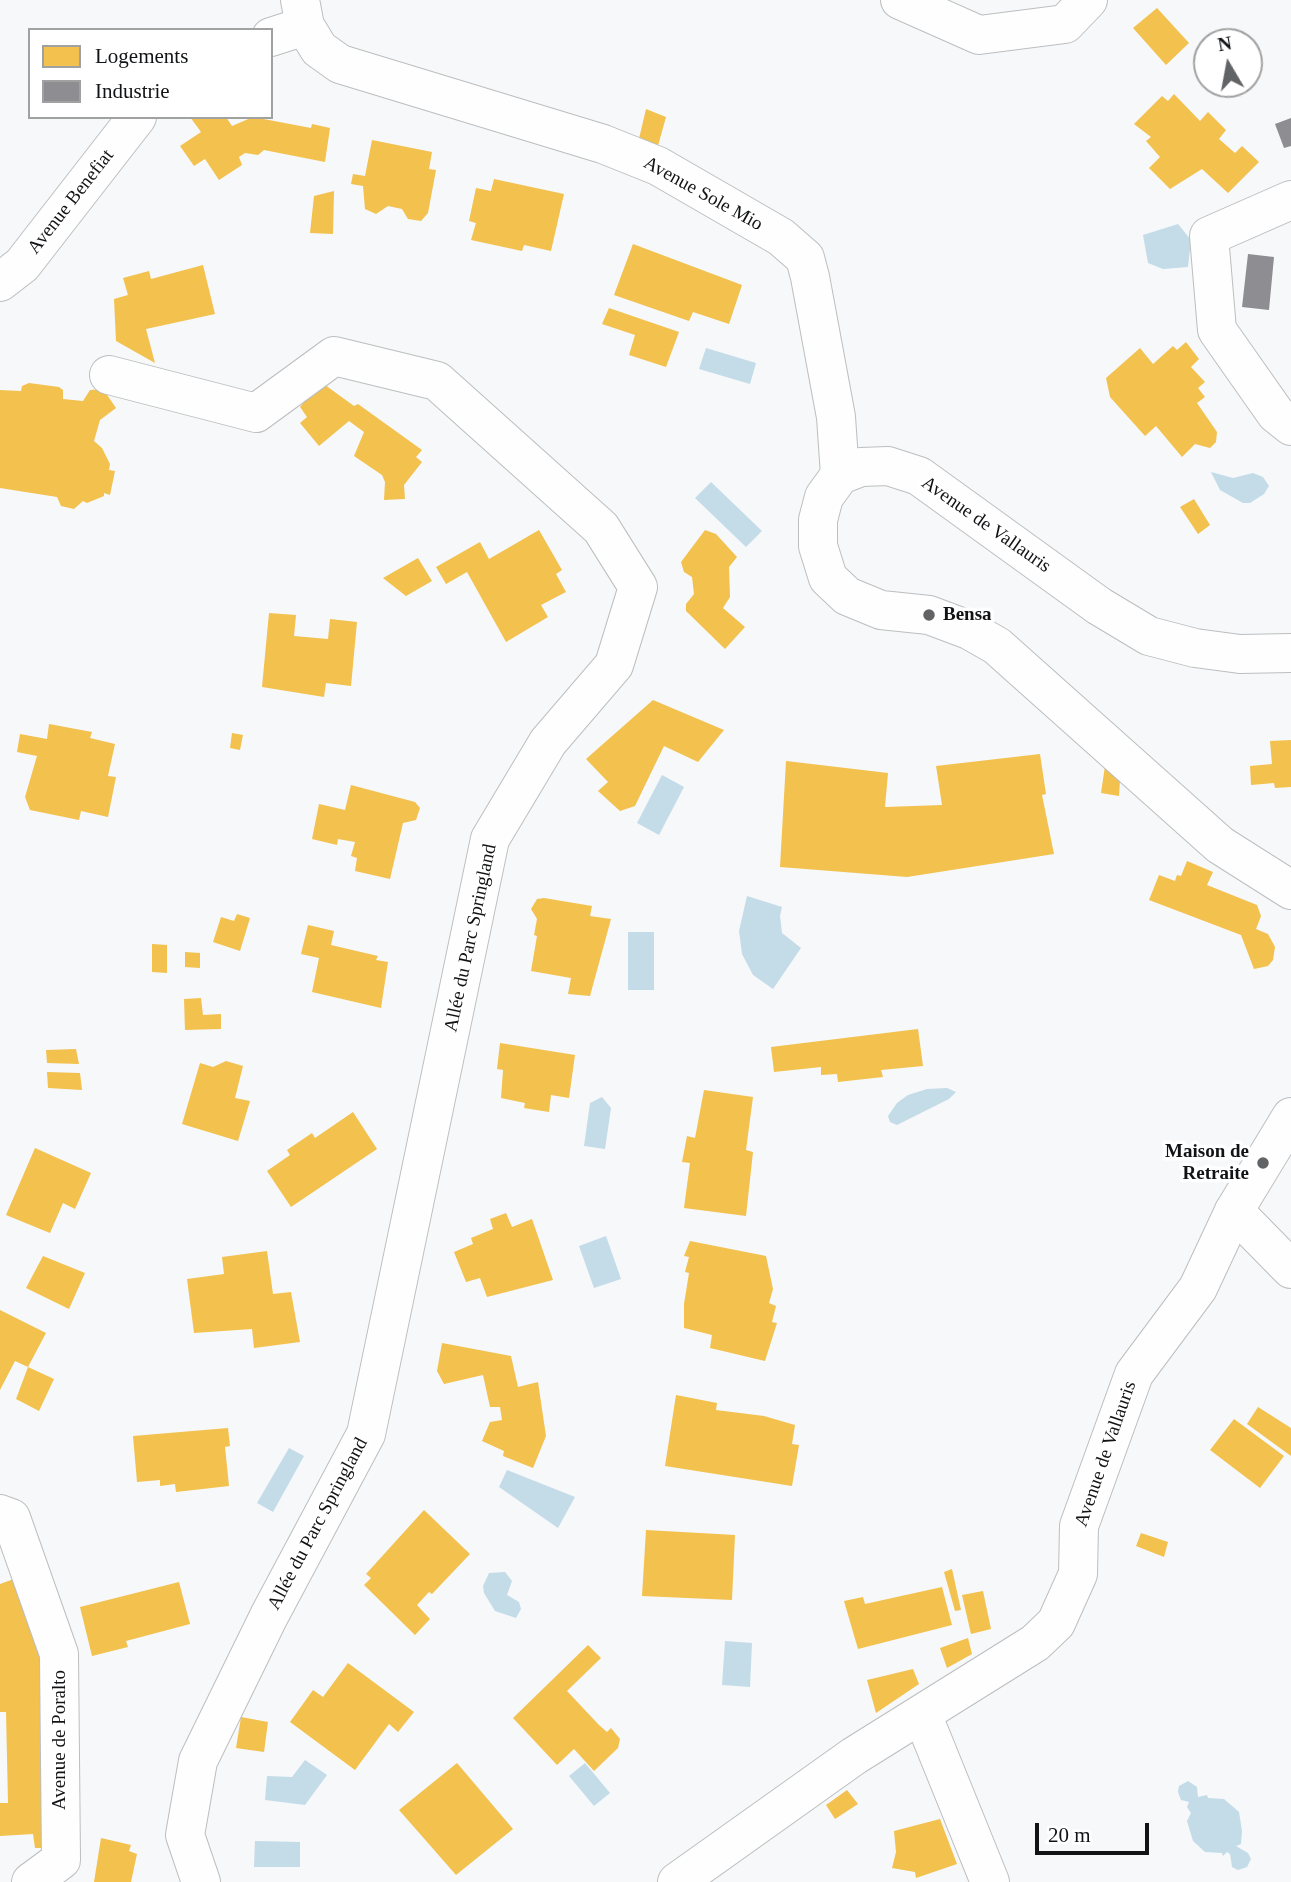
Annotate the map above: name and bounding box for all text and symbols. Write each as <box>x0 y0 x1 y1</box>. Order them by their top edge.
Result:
legend <box>28 28 273 119</box>
north arrow <box>1193 28 1263 98</box>
text: N <box>1216 32 1233 55</box>
text: Logements <box>95 44 188 68</box>
text: Industrie <box>95 79 170 103</box>
street label: Avenue Benefiat <box>23 145 119 259</box>
street label: Avenue Sole Mio <box>639 152 767 236</box>
street label: Avenue de Vallauris <box>917 472 1055 578</box>
place label: Bensa <box>943 604 992 626</box>
marker: Bensa <box>921 607 937 623</box>
street label: Allée du Parc Springland <box>440 842 502 1034</box>
place label: Maison de Retraite <box>1165 1141 1249 1185</box>
marker: Maison de Retraite <box>1255 1155 1271 1171</box>
street label: Avenue de Vallauris <box>1070 1378 1142 1530</box>
street label: Allée du Parc Springland <box>263 1434 373 1614</box>
street label: Avenue de Poralto <box>49 1670 71 1810</box>
scale bar <box>1039 1808 1153 1852</box>
text: 20 m <box>1048 1823 1091 1847</box>

